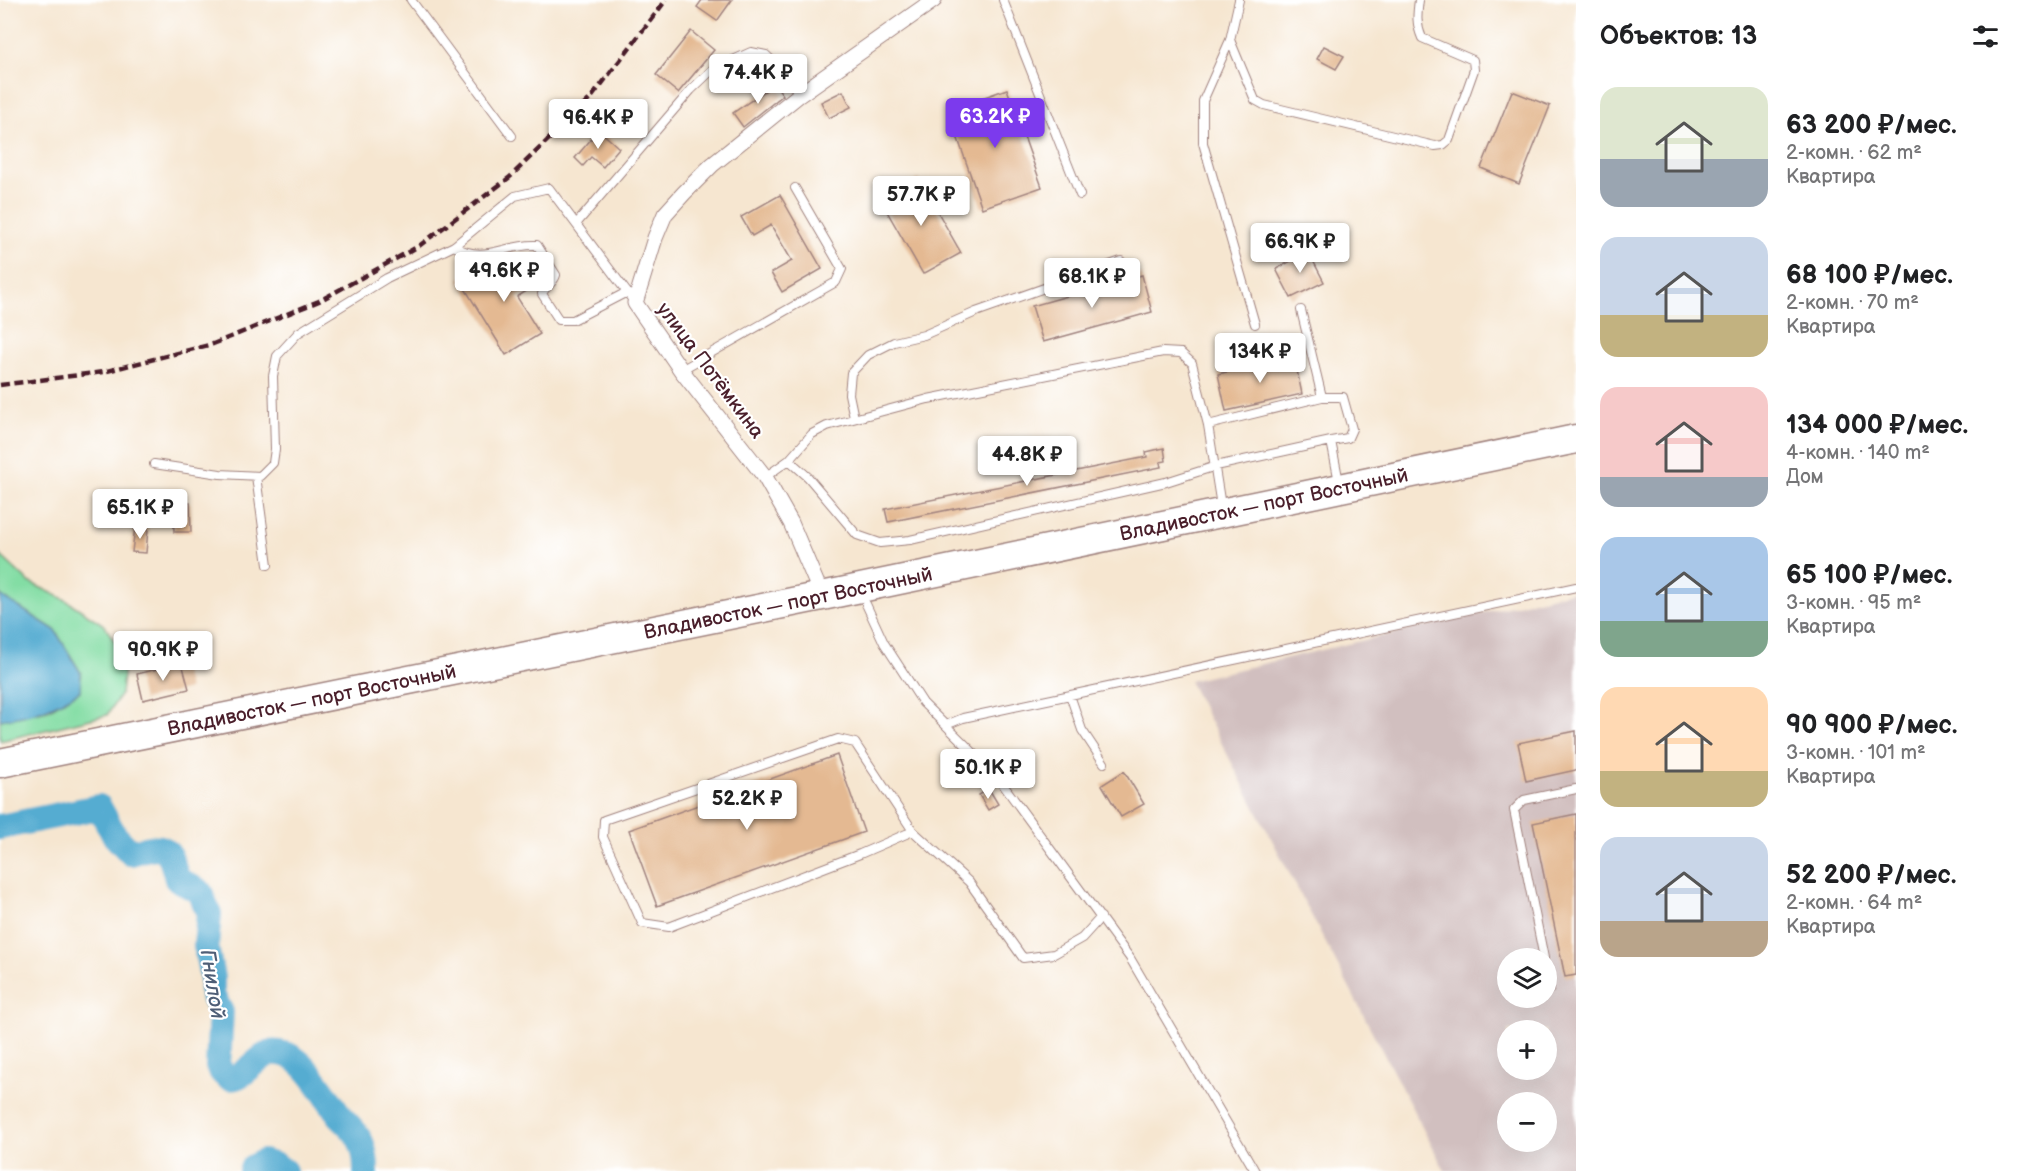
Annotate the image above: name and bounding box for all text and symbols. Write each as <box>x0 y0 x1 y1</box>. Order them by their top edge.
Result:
icon: filters <box>1969 20 2002 53</box>
text: Объектов: 13 <box>1600 21 1757 52</box>
pin: 74.4K ₽ <box>703 54 813 105</box>
text: 74.4K ₽ <box>723 61 793 85</box>
pin: 63.2K ₽ <box>940 98 1050 149</box>
pin: 96.4K ₽ <box>543 99 653 150</box>
text: 63.2K ₽ <box>960 105 1030 129</box>
text: 96.4K ₽ <box>563 106 633 130</box>
text: 63 200 ₽/мес. <box>1786 110 1957 141</box>
icon: home <box>1648 111 1720 183</box>
text: 2-комн. · 62 m² <box>1786 141 1922 165</box>
text: Квартира <box>1786 165 1876 189</box>
pin: 57.7K ₽ <box>866 176 976 227</box>
text: 57.7K ₽ <box>887 183 955 207</box>
pin: 66.9K ₽ <box>1245 223 1355 274</box>
text: 66.9K ₽ <box>1265 230 1336 254</box>
pin: 49.6K ₽ <box>449 252 559 303</box>
pin: 68.1K ₽ <box>1037 258 1147 309</box>
text: 49.6K ₽ <box>469 259 539 283</box>
text: 68 100 ₽/мес. <box>1786 260 1953 291</box>
icon: home <box>1648 261 1720 333</box>
text: 68.1K ₽ <box>1058 265 1126 289</box>
text: 2-комн. · 70 m² <box>1786 291 1919 315</box>
street label: улица Потёмкина <box>651 298 769 443</box>
text: Квартира <box>1786 315 1876 339</box>
pin: 134K ₽ <box>1211 333 1309 384</box>
text: 134K ₽ <box>1229 340 1291 364</box>
text: 134 000 ₽/мес. <box>1786 410 1968 441</box>
icon: home <box>1648 411 1720 483</box>
pin: 44.8K ₽ <box>972 436 1082 487</box>
text: 4-комн. · 140 m² <box>1786 441 1930 465</box>
text: 44.8K ₽ <box>992 443 1062 467</box>
street label: Владивосток — порт Восточный <box>1118 463 1410 547</box>
text: Дом <box>1786 465 1824 489</box>
pin: 65.1K ₽ <box>85 489 195 540</box>
text: 65.1K ₽ <box>106 496 174 520</box>
text: 65 100 ₽/мес. <box>1786 560 1952 591</box>
icon: home <box>1648 561 1720 633</box>
street label: Владивосток — порт Восточный <box>642 562 935 645</box>
text: 3-комн. · 95 m² <box>1786 591 1921 615</box>
text: Квартира <box>1786 615 1876 639</box>
pin: 90.9K ₽ <box>108 631 218 682</box>
text: 90.9K ₽ <box>128 638 198 662</box>
street label: Владивосток — порт Восточный <box>165 660 458 742</box>
text: 90 900 ₽/мес. <box>1786 710 1957 741</box>
icon: home <box>1648 711 1720 783</box>
text: 3-комн. · 101 m² <box>1786 741 1926 765</box>
pin: 50.1K ₽ <box>933 749 1043 800</box>
text: 50.1K ₽ <box>954 756 1022 780</box>
text: Квартира <box>1786 765 1876 789</box>
pin: 52.2K ₽ <box>692 780 802 831</box>
text: 52.2K ₽ <box>712 787 782 811</box>
text: 52 200 ₽/мес. <box>1786 860 1956 891</box>
icon: home <box>1648 861 1720 933</box>
text: 2-комн. · 64 m² <box>1786 891 1922 915</box>
text: Квартира <box>1786 915 1876 939</box>
water label: Гнилой <box>195 947 230 1021</box>
map controls <box>1497 948 1557 1152</box>
button: layers <box>1497 948 1557 1008</box>
button: + <box>1497 1020 1557 1080</box>
button: − <box>1497 1092 1557 1152</box>

